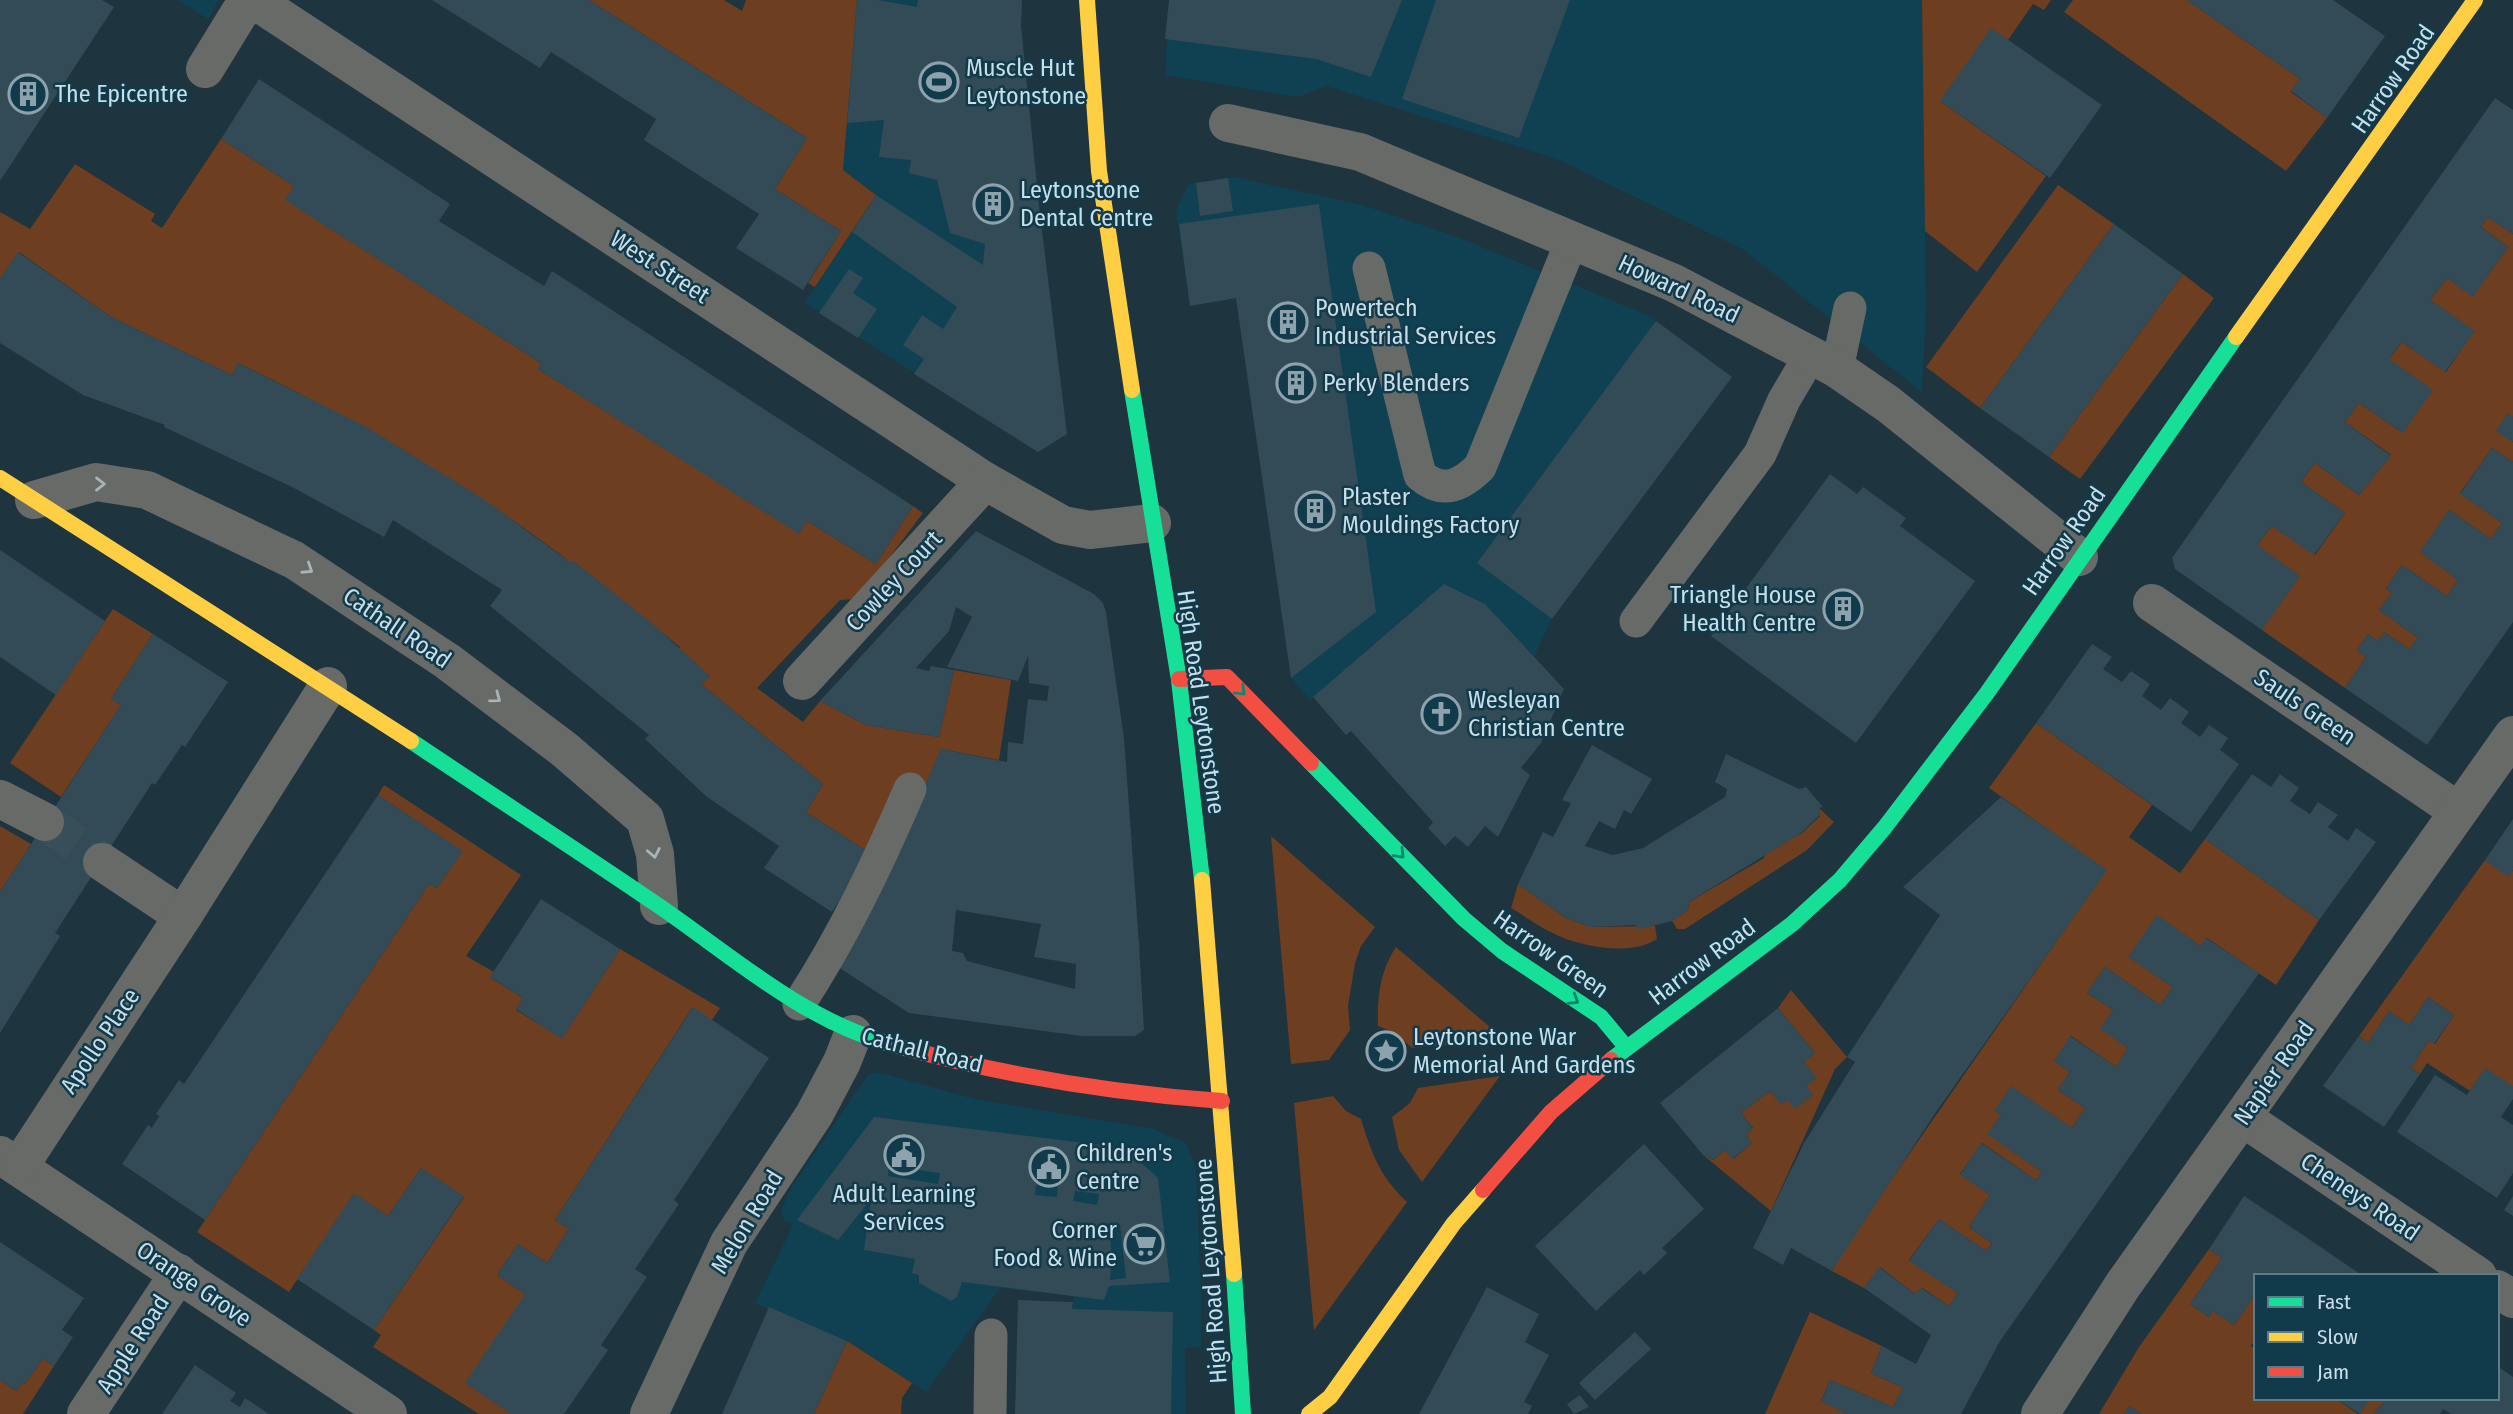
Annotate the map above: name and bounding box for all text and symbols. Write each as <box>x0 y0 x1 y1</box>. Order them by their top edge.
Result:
street label: Harrow Road <box>2345 19 2441 139</box>
place label: Muscle Hut Leytonstone <box>966 54 1086 110</box>
sports icon: Muscle Hut Leytonstone <box>918 61 960 103</box>
building icon: The Epicentre <box>7 73 49 115</box>
place label: The Epicentre <box>55 80 188 108</box>
place label: Leytonstone Dental Centre <box>1020 176 1153 232</box>
building icon: Leytonstone Dental Centre <box>972 183 1014 225</box>
street label: West Street <box>605 225 715 309</box>
street label: Howard Road <box>1614 249 1744 329</box>
place label: Powertech Industrial Services <box>1315 294 1496 350</box>
building icon: Powertech Industrial Services <box>1267 301 1309 343</box>
building icon: Perky Blenders <box>1275 362 1317 404</box>
place label: Perky Blenders <box>1323 369 1469 397</box>
one-way arrow <box>95 476 106 492</box>
street label: Harrow Road <box>2016 481 2112 601</box>
place label: Plaster Mouldings Factory <box>1342 483 1520 539</box>
building icon: Plaster Mouldings Factory <box>1294 490 1336 532</box>
street label: Cowley Court <box>840 525 948 637</box>
one-way arrow <box>300 561 313 574</box>
place label: Triangle House Health Centre <box>1670 581 1816 637</box>
street label: Cathall Road <box>338 582 456 674</box>
street label: High Road Leytonstone <box>1171 588 1231 816</box>
building icon: Triangle House Health Centre <box>1822 588 1864 630</box>
street label: Sauls Green <box>2249 663 2361 751</box>
one-way arrow <box>1233 683 1246 696</box>
place label: Wesleyan Christian Centre <box>1468 686 1625 742</box>
one-way arrow <box>488 689 500 702</box>
church icon: Wesleyan Christian Centre <box>1420 693 1462 735</box>
one-way arrow <box>1392 846 1405 859</box>
one-way arrow <box>645 847 660 859</box>
street label: Harrow Green <box>1488 904 1614 1004</box>
street label: Harrow Road <box>1643 913 1761 1011</box>
street label: Apollo Place <box>55 983 145 1099</box>
one-way arrow <box>1566 991 1579 1004</box>
street label: Napier Road <box>2228 1016 2320 1130</box>
street label: Cathall Road <box>859 1021 985 1079</box>
place label: Leytonstone War Memorial And Gardens <box>1413 1023 1636 1079</box>
place icon: Leytonstone War Memorial And Gardens <box>1365 1030 1407 1072</box>
public building icon: Adult Learning Services <box>883 1134 925 1176</box>
place label: Children's Centre <box>1076 1139 1173 1195</box>
public building icon: Children's Centre <box>1028 1146 1070 1188</box>
street label: Cheneys Road <box>2295 1147 2425 1247</box>
street label: High Road Leytonstone <box>1189 1157 1233 1385</box>
street label: Melon Road <box>705 1165 789 1279</box>
place label: Adult Learning Services <box>833 1180 976 1236</box>
place label: Corner Food & Wine <box>993 1216 1118 1272</box>
supermarket icon: Corner Food & Wine <box>1123 1223 1165 1265</box>
street label: Orange Grove <box>131 1236 257 1332</box>
legend <box>2254 1274 2499 1400</box>
text: Fast <box>2317 1289 2351 1315</box>
street label: Apple Road <box>91 1290 175 1398</box>
text: Slow <box>2317 1324 2358 1350</box>
text: Jam <box>2317 1359 2349 1385</box>

